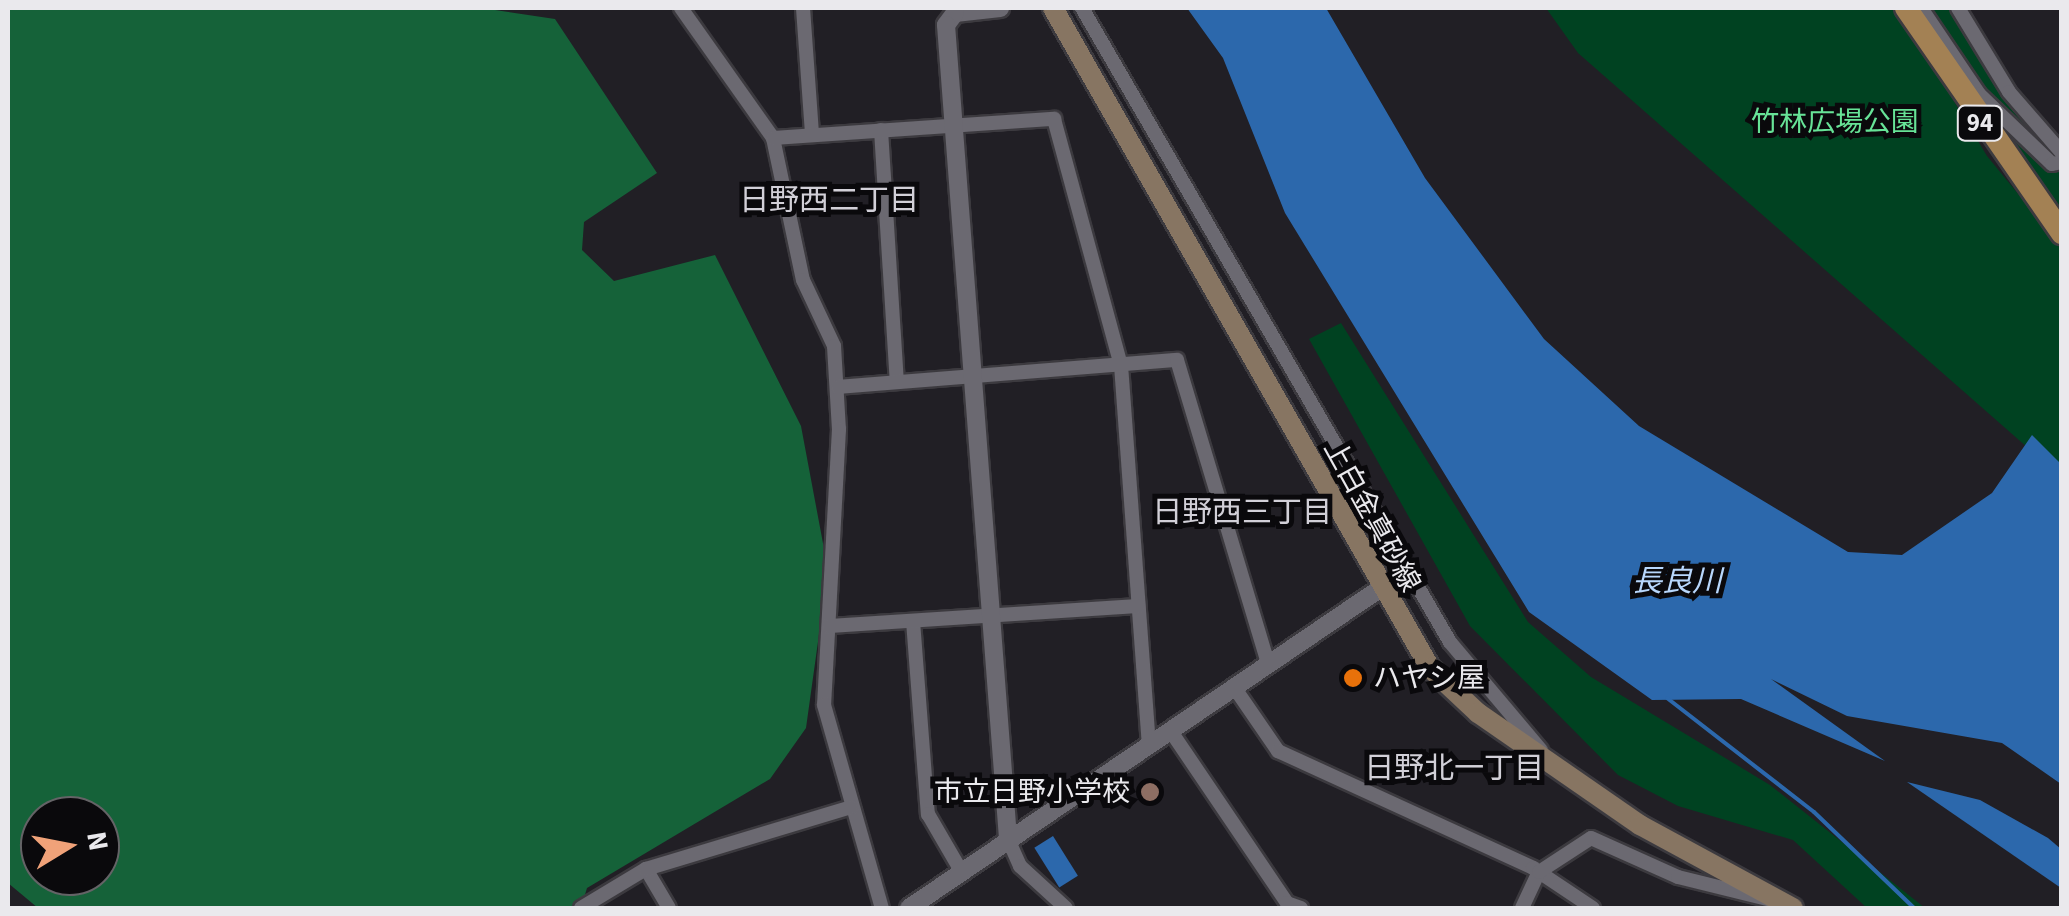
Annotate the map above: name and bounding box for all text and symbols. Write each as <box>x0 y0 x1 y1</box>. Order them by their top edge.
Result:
road number: 94 <box>1955 103 2005 143</box>
park label: 竹林広場公園 <box>1751 105 1919 139</box>
district label: 日野西二丁目 <box>739 183 919 219</box>
street label: 上白金真砂線 <box>1317 434 1427 598</box>
district label: 日野西三丁目 <box>1152 495 1332 531</box>
water label: 長良川 <box>1632 564 1722 600</box>
place label: ハヤシ屋 <box>1373 661 1485 695</box>
marker: ハヤシ屋 <box>1342 667 1364 689</box>
district label: 日野北一丁目 <box>1364 751 1544 787</box>
place label: 市立日野小学校 <box>934 775 1130 809</box>
marker: 市立日野小学校 <box>1139 781 1161 803</box>
north arrow <box>20 796 120 896</box>
text: N <box>76 828 119 854</box>

